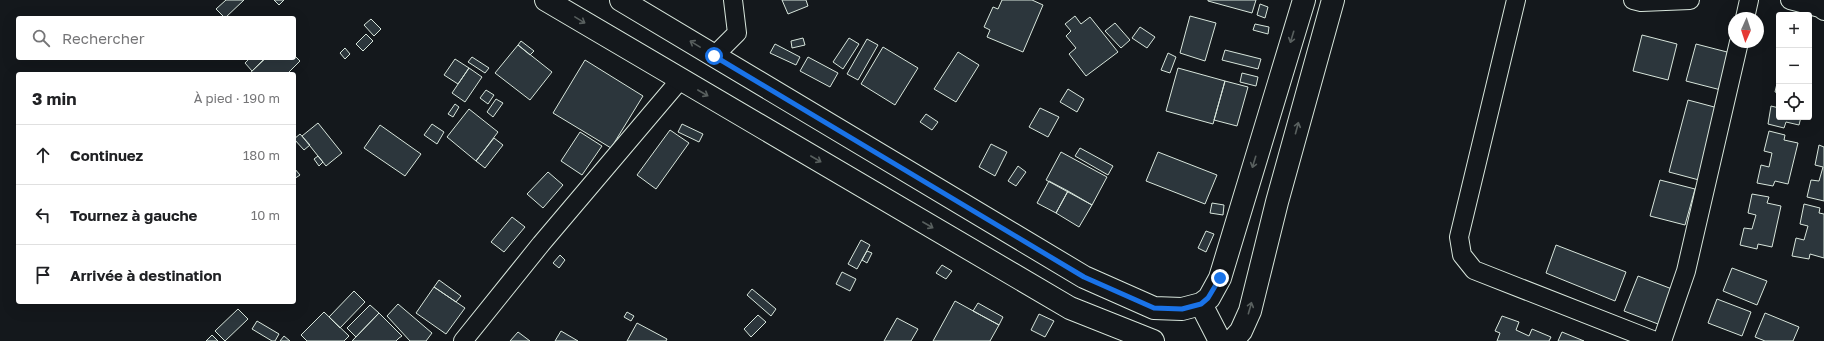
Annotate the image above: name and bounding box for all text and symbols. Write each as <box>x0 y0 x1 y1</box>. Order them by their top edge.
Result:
north arrow <box>1728 12 1764 48</box>
map controls <box>1776 12 1812 120</box>
button: + <box>1776 12 1812 48</box>
search box <box>16 16 296 60</box>
one-way arrow <box>574 16 585 24</box>
icon: search <box>30 27 52 49</box>
text: Rechercher <box>62 29 145 47</box>
one-way arrow <box>1288 31 1295 44</box>
one-way arrow <box>689 40 701 48</box>
route start <box>705 47 723 65</box>
button: − <box>1776 48 1812 84</box>
button: locate <box>1776 84 1812 120</box>
text: 3 min <box>32 88 76 109</box>
text: À pied · 190 m <box>194 90 280 106</box>
one-way arrow <box>697 90 709 98</box>
one-way arrow <box>1294 122 1302 135</box>
icon: ahead <box>32 144 54 166</box>
text: Continuez <box>70 146 143 164</box>
text: 180 m <box>243 147 280 163</box>
one-way arrow <box>1250 155 1257 168</box>
one-way arrow <box>810 156 822 164</box>
icon: left <box>32 204 54 226</box>
text: Tournez à gauche <box>70 206 197 224</box>
text: 10 m <box>251 207 280 223</box>
one-way arrow <box>922 221 934 229</box>
icon: arrive <box>32 264 54 286</box>
text: Arrivée à destination <box>70 266 222 284</box>
route end <box>1211 269 1229 287</box>
one-way arrow <box>1247 301 1255 314</box>

